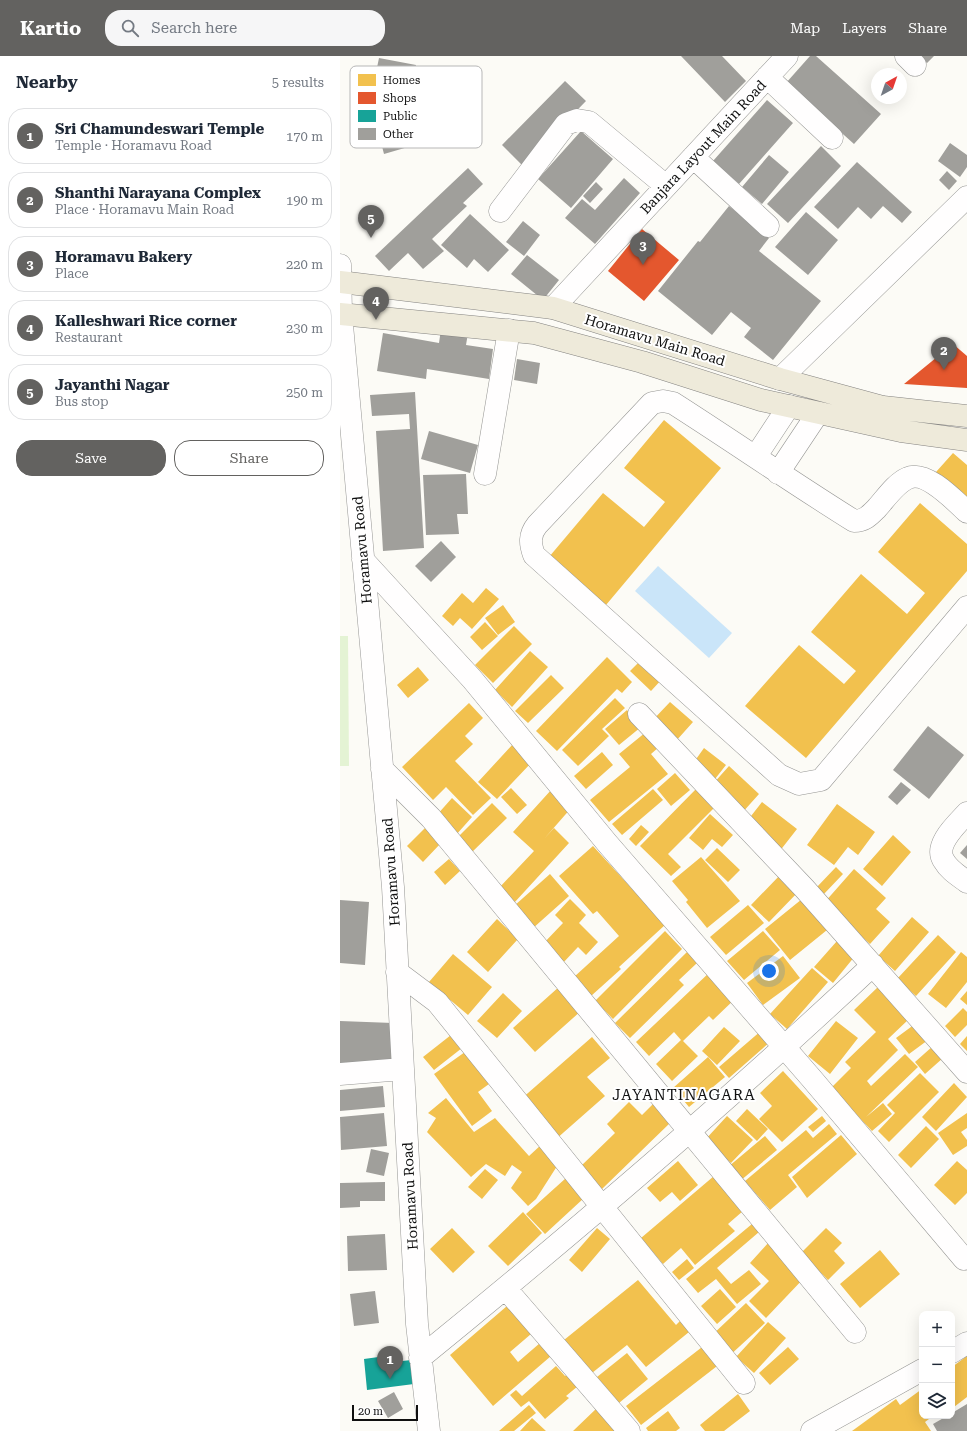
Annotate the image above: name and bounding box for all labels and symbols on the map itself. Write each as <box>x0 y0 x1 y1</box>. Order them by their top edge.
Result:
legend <box>350 66 482 148</box>
north arrow <box>871 68 907 104</box>
text: Homes <box>383 74 420 87</box>
street label: Banjara Layout Main Road <box>637 77 769 217</box>
text: Shops <box>383 92 416 105</box>
text: Public <box>383 110 417 123</box>
text: Other <box>383 128 414 141</box>
pin: 5 <box>358 205 384 238</box>
pin: 3 <box>630 232 656 265</box>
pin: 4 <box>363 287 389 320</box>
street label: Horamavu Main Road <box>583 311 727 369</box>
pin: 2 <box>931 337 957 370</box>
street label: Horamavu Road <box>349 495 375 605</box>
street label: Horamavu Road <box>379 817 403 927</box>
your location <box>759 961 779 981</box>
district label: JAYANTINAGARA <box>612 1086 756 1104</box>
street label: Horamavu Road <box>399 1142 421 1250</box>
pin: 1 <box>377 1346 403 1379</box>
scale bar <box>352 1403 418 1422</box>

